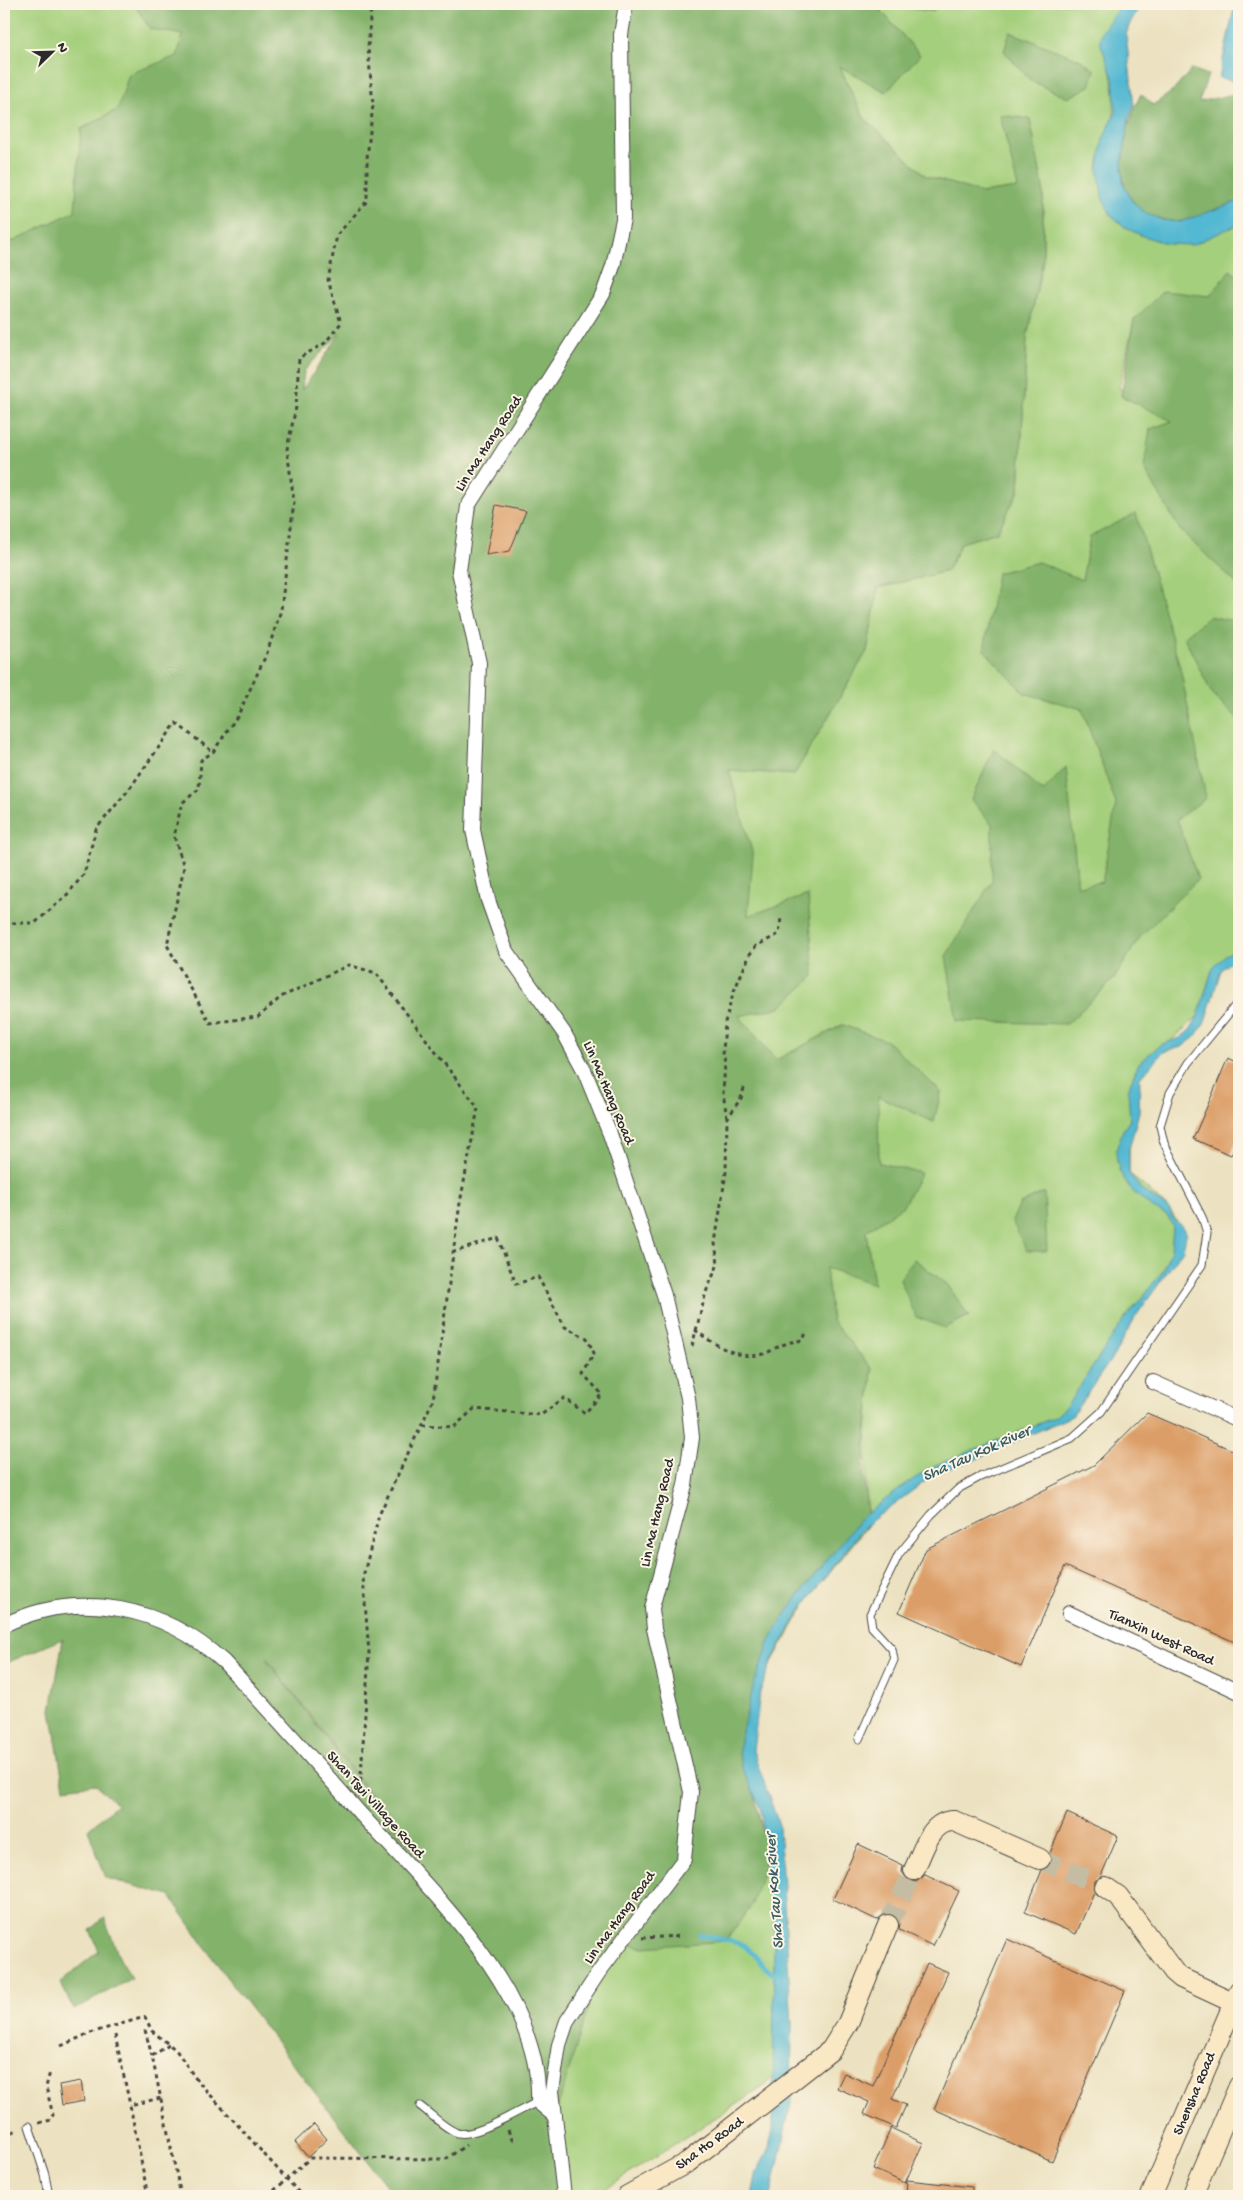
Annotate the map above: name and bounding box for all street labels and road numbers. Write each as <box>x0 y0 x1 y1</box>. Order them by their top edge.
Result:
street label: Lin Ma Hang Road <box>451 392 527 495</box>
street label: Lin Ma Hang Road <box>578 1039 638 1149</box>
street label: Lin Ma Hang Road <box>637 1456 679 1569</box>
street label: Tianxin West Road <box>1104 1605 1218 1671</box>
street label: Shan Tsui Village Road <box>322 1748 429 1863</box>
street label: Lin Ma Hang Road <box>580 1867 660 1968</box>
street label: Shensha Road <box>1170 2049 1221 2138</box>
street label: Sha Ho Road <box>673 2113 748 2175</box>

